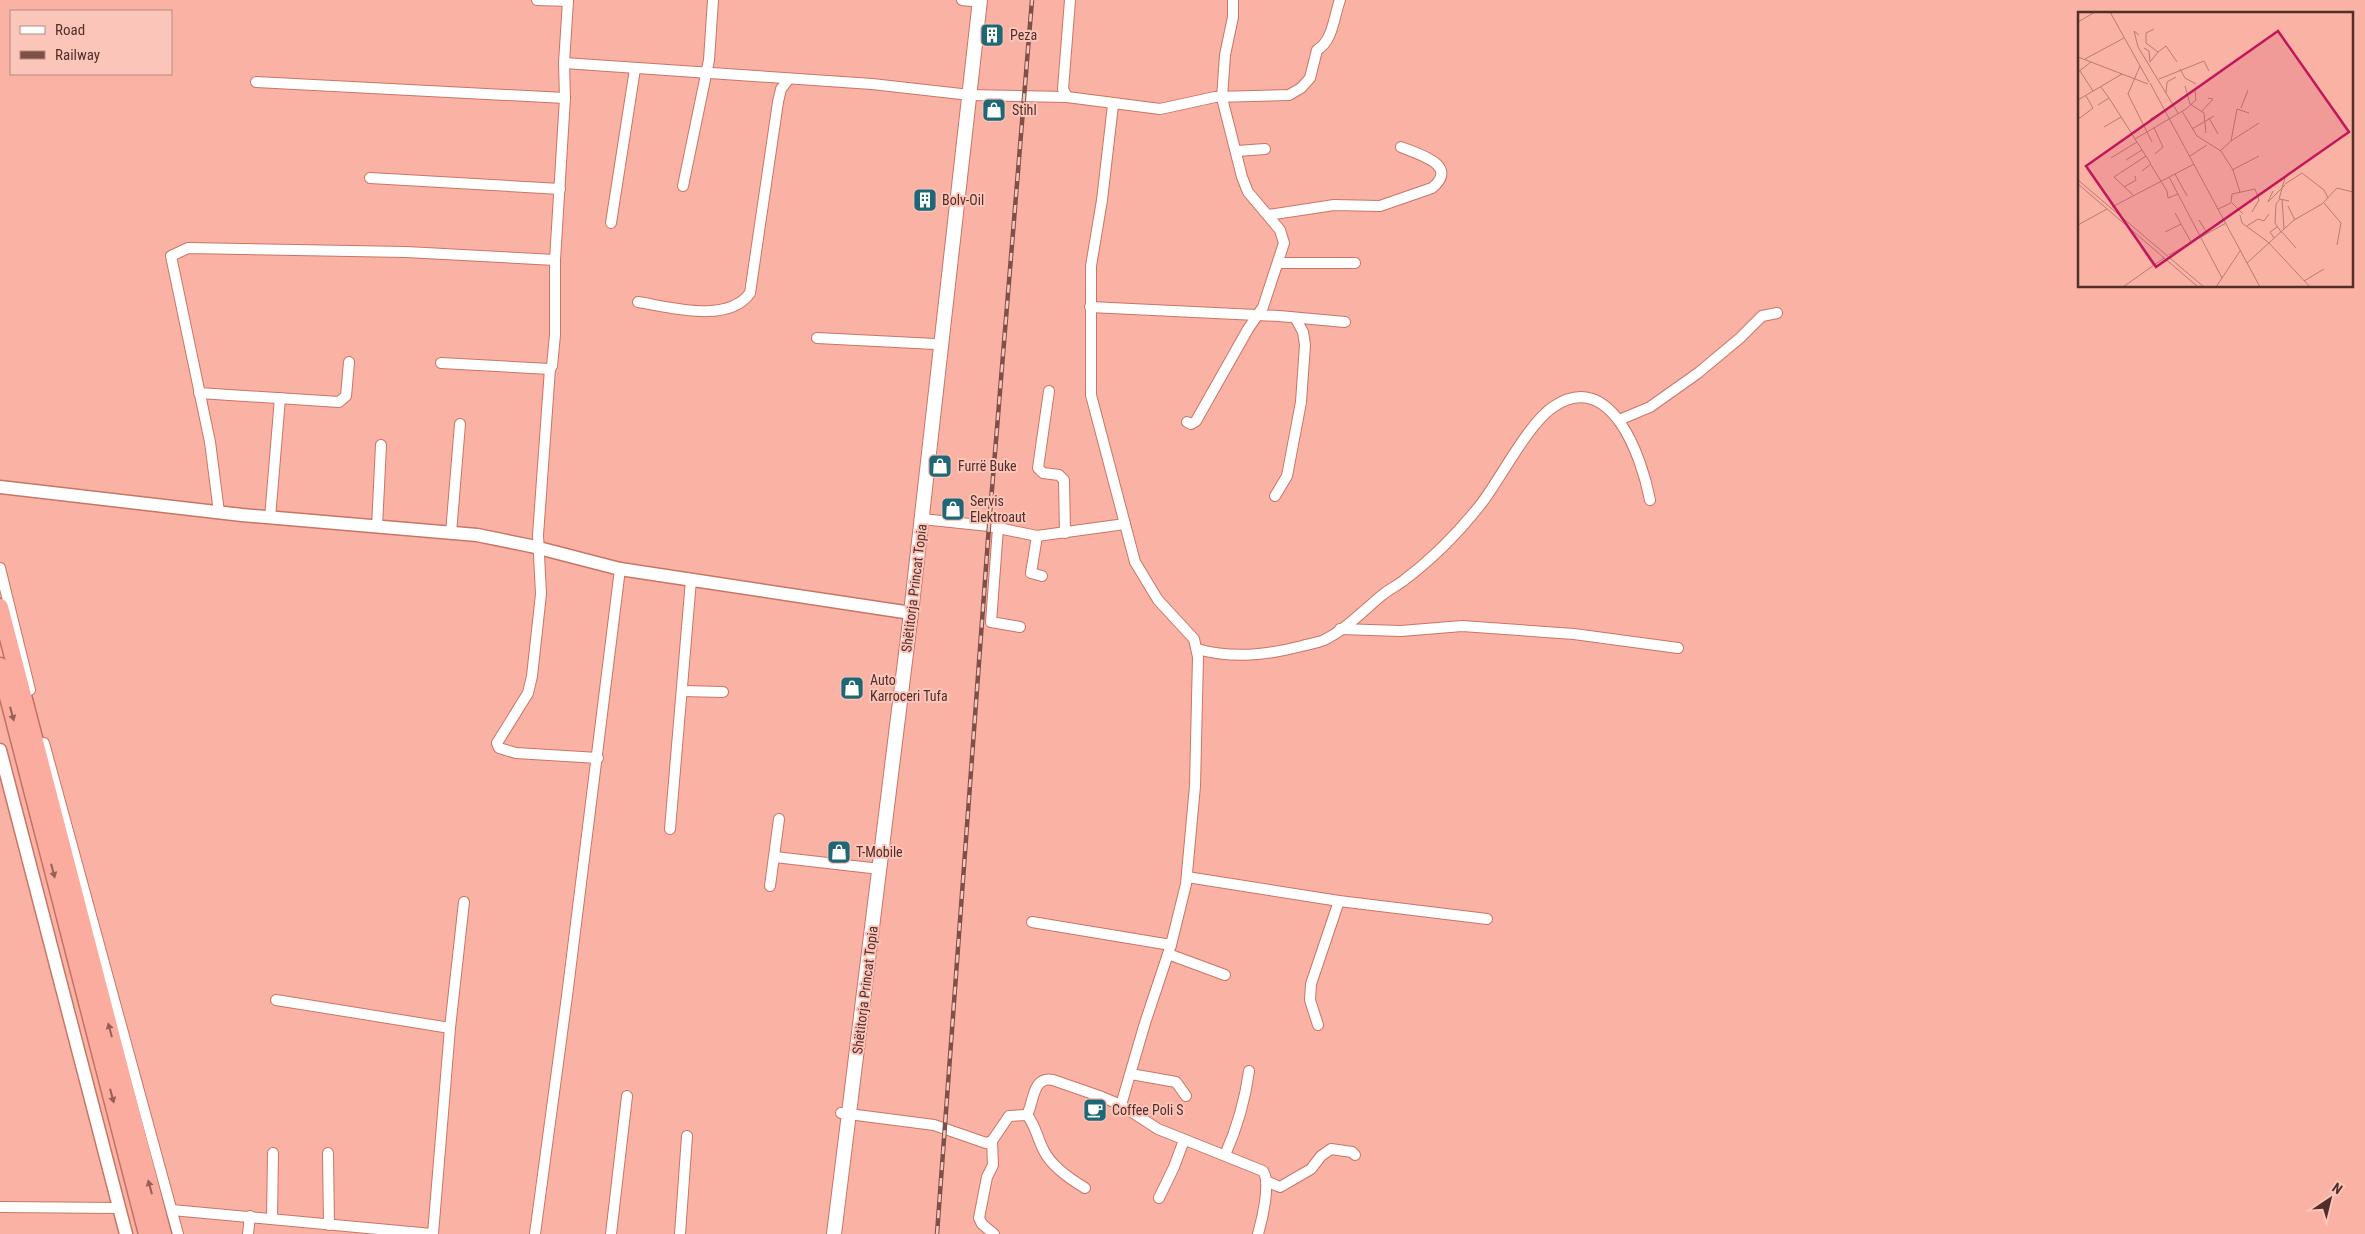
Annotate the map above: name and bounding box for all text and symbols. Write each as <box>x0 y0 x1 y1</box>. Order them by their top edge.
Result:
legend <box>10 10 172 75</box>
inset map <box>2078 12 2352 288</box>
text: Road <box>55 21 85 39</box>
building icon: Peza <box>979 22 1005 48</box>
place label: Peza <box>1010 27 1037 43</box>
text: Railway <box>55 46 100 64</box>
shop icon: Stihl <box>981 97 1007 123</box>
place label: Stihl <box>1012 102 1037 118</box>
building icon: Bolv-Oil <box>912 187 938 213</box>
place label: Bolv-Oil <box>942 192 984 208</box>
shop icon: Furrë Buke <box>927 453 953 479</box>
place label: Furrë Buke <box>958 458 1017 474</box>
place label: Servis Elektroaut <box>970 493 1026 525</box>
shop icon: Servis Elektroaut <box>940 496 966 522</box>
street label: Shëtitorja Princat Topia <box>898 523 930 653</box>
place label: Auto Karroceri Tufa <box>870 672 948 704</box>
shop icon: Auto Karroceri Tufa <box>839 675 865 701</box>
one-way arrow <box>8 706 16 721</box>
shop icon: T-Mobile <box>826 839 852 865</box>
place label: T-Mobile <box>856 844 903 860</box>
one-way arrow <box>49 863 57 878</box>
street label: Shëtitorja Princat Topia <box>849 925 881 1055</box>
one-way arrow <box>105 1022 113 1037</box>
one-way arrow <box>108 1088 116 1103</box>
cafe icon: Coffee Poli S <box>1082 1097 1108 1123</box>
place label: Coffee Poli S <box>1112 1102 1184 1118</box>
north arrow <box>2305 1174 2355 1224</box>
one-way arrow <box>146 1179 154 1194</box>
text: N <box>2329 1179 2346 1197</box>

